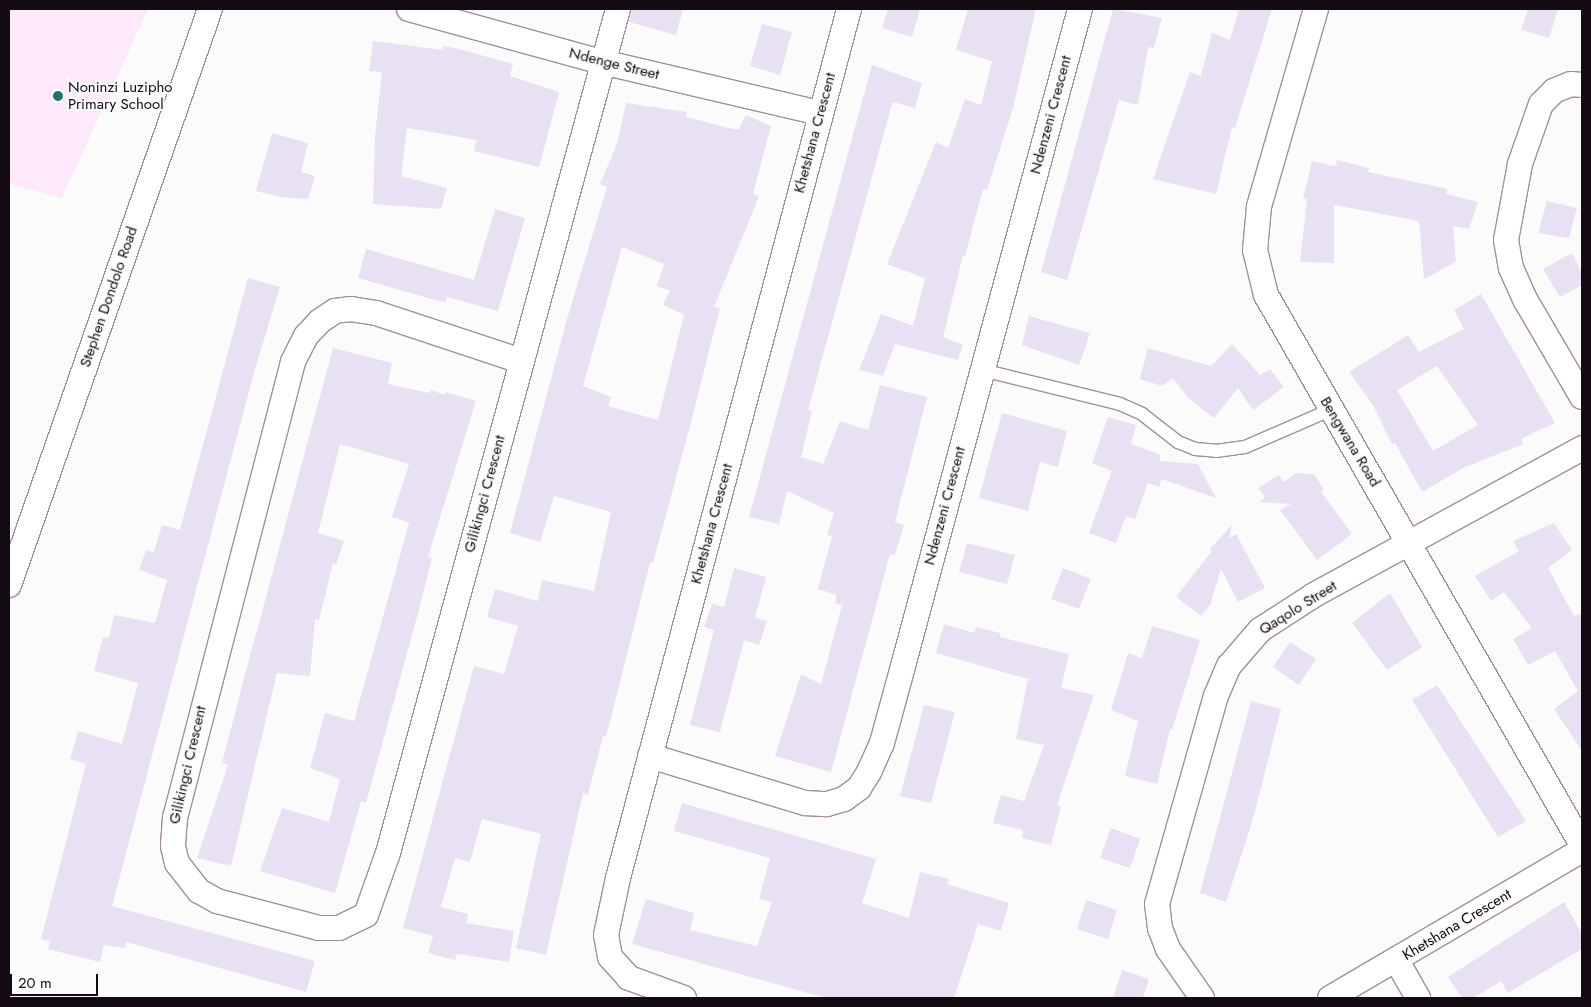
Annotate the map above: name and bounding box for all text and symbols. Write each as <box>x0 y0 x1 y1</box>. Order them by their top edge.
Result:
street label: Ndenge Street <box>567 44 661 84</box>
street label: Ndenzeni Crescent <box>1027 54 1075 176</box>
street label: Khetshana Crescent <box>790 71 840 195</box>
place label: Noninzi Luzipho Primary School <box>68 78 173 113</box>
marker: Noninzi Luzipho Primary School <box>52 90 64 102</box>
street label: Stephen Dondolo Road <box>76 224 142 370</box>
street label: Bengwana Road <box>1316 394 1384 490</box>
street label: Gilikingci Crescent <box>461 433 509 555</box>
street label: Ndenzeni Crescent <box>921 445 969 567</box>
street label: Khetshana Crescent <box>687 462 737 586</box>
street label: Qaqolo Street <box>1256 577 1340 639</box>
street label: Gilikingci Crescent <box>166 704 210 826</box>
street label: Khetshana Crescent <box>1399 885 1515 965</box>
scale bar <box>12 964 100 996</box>
text: 20 m <box>18 972 52 994</box>

